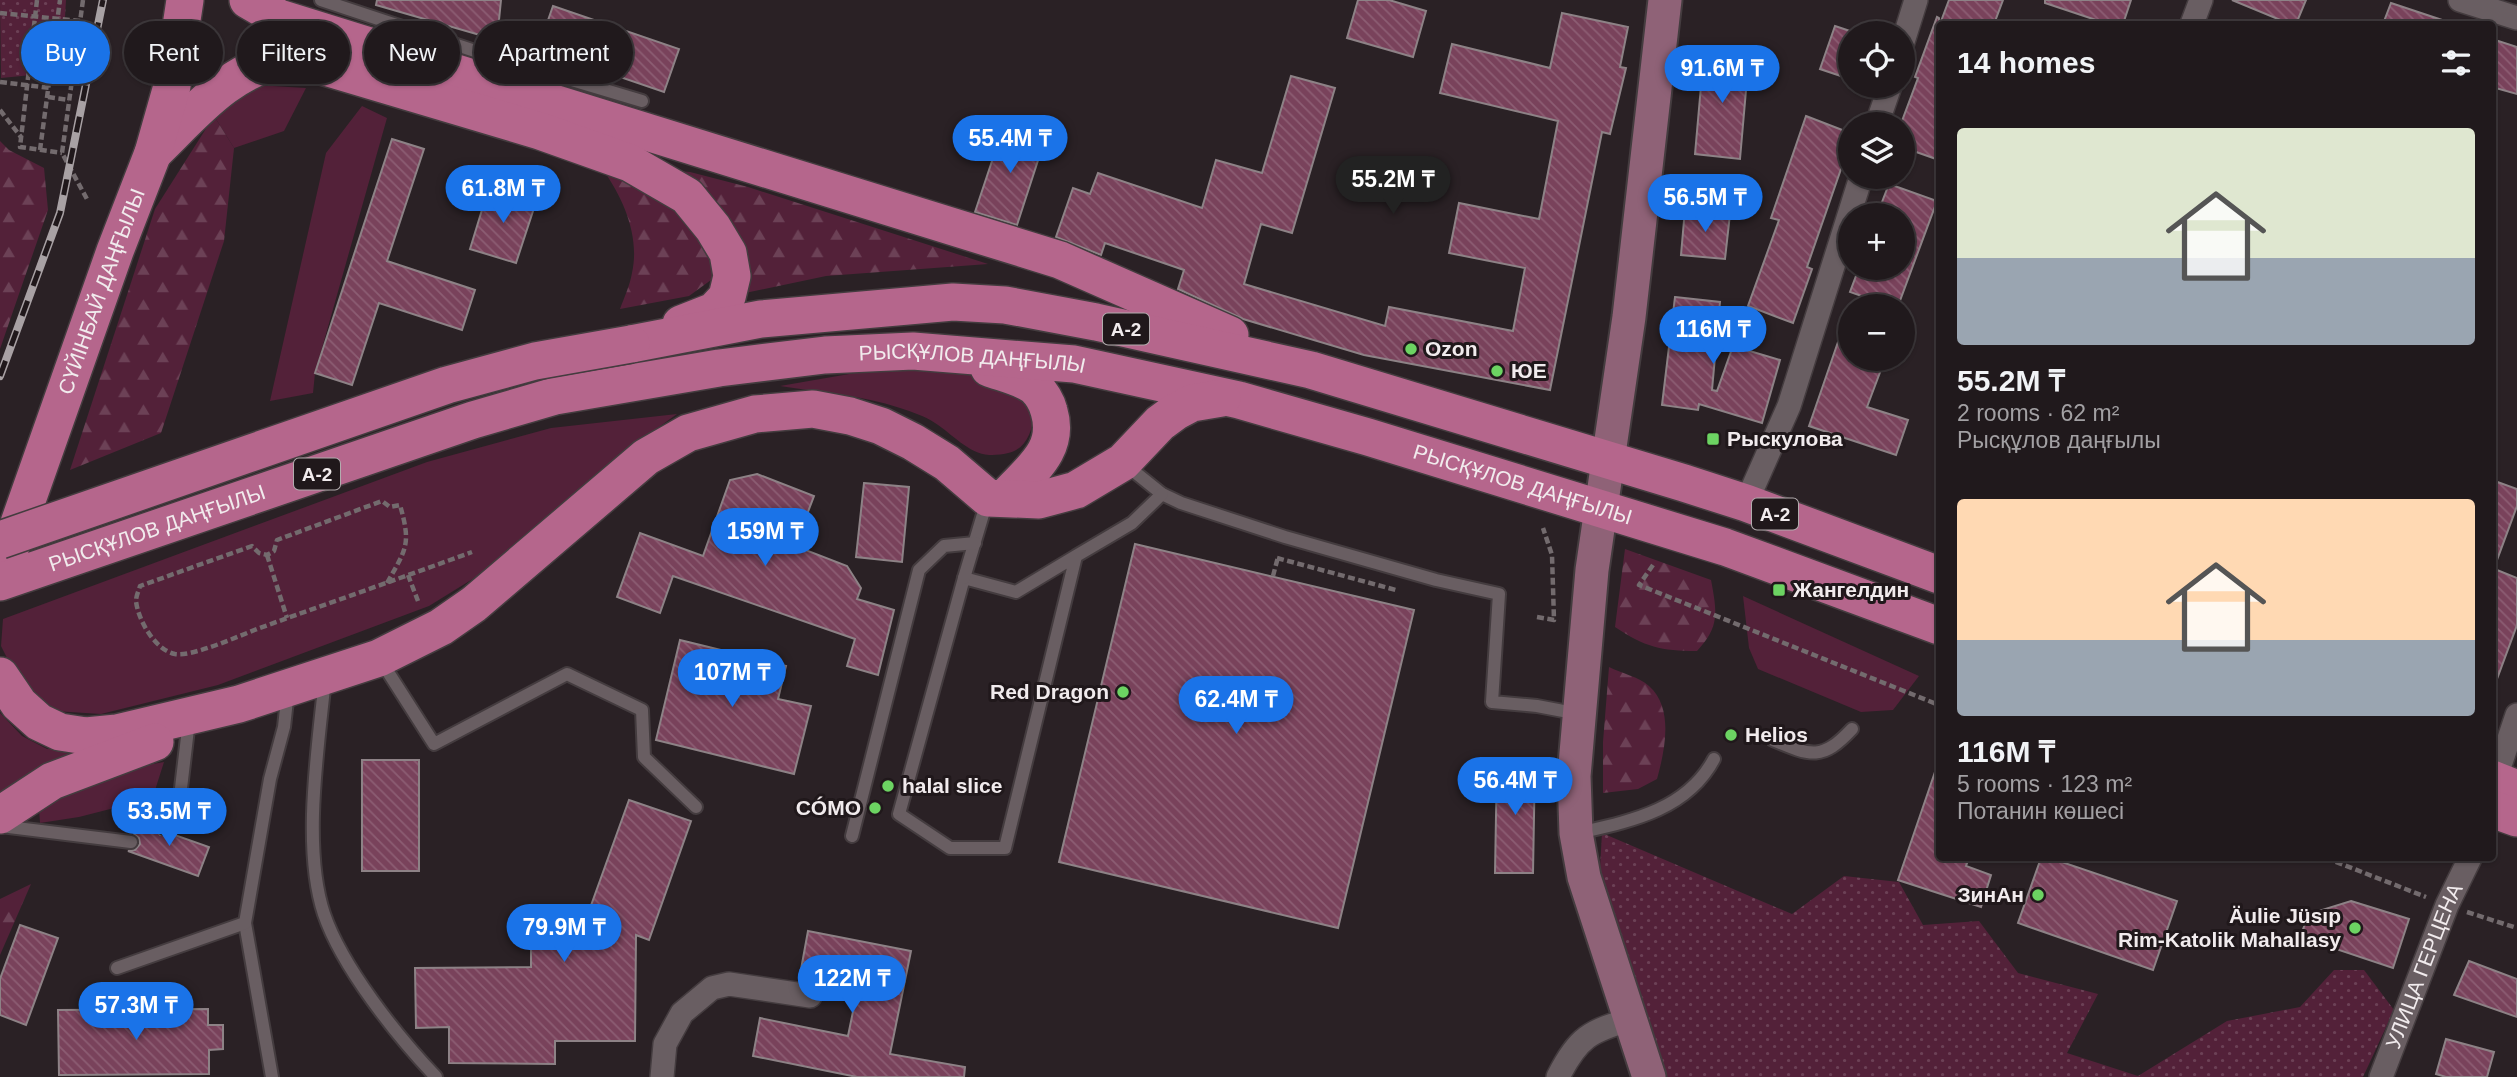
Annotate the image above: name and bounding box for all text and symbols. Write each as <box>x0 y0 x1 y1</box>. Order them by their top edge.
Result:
chip: Buy <box>21 21 110 84</box>
chip: Rent <box>124 21 223 84</box>
chip: Filters <box>237 21 350 84</box>
chip: New <box>364 21 460 84</box>
chip: Apartment <box>474 21 633 84</box>
map controls <box>1838 21 1915 371</box>
button: locate <box>1838 21 1915 98</box>
icon: filters <box>2437 44 2475 82</box>
pin: 91.6M ₸ <box>1657 46 1787 105</box>
text: 14 homes <box>1957 46 2095 79</box>
text: 91.6M ₸ <box>1681 55 1763 81</box>
button: layers <box>1838 112 1915 189</box>
pin: 55.4M ₸ <box>945 116 1075 175</box>
text: 55.4M ₸ <box>969 125 1051 151</box>
pin: 55.2M ₸ <box>1328 156 1458 216</box>
pin: 61.8M ₸ <box>438 166 568 225</box>
text: 55.2M ₸ <box>1352 166 1434 192</box>
icon: home <box>2153 173 2279 299</box>
pin: 56.5M ₸ <box>1640 174 1770 234</box>
text: 61.8M ₸ <box>462 175 544 201</box>
text: 56.5M ₸ <box>1664 184 1746 210</box>
street label: СҮЙІНБАЙ ДАҢҒЫЛЫ <box>53 185 149 397</box>
button: + <box>1838 203 1915 280</box>
button: − <box>1838 294 1915 371</box>
pin: 116M ₸ <box>1656 306 1770 366</box>
road number: A-2 <box>1103 314 1149 344</box>
text: 116M ₸ <box>1675 316 1751 342</box>
place label: Ozon <box>1425 337 1478 360</box>
street label: РЫСҚҰЛОВ ДАҢҒЫЛЫ <box>858 339 1088 377</box>
marker: Ozon <box>1403 341 1419 357</box>
place label: ЮЕ <box>1511 359 1547 382</box>
marker: ЮЕ <box>1489 363 1505 379</box>
text: 55.2M ₸ <box>1957 364 2065 397</box>
text: 2 rooms · 62 m² <box>1957 400 2119 426</box>
place label: Рыскулова <box>1727 427 1843 450</box>
text: Рысқұлов даңғылы <box>1957 427 2161 453</box>
marker: Рыскулова <box>1705 431 1721 447</box>
street label: РЫСҚҰЛОВ ДАҢҒЫЛЫ <box>1411 440 1635 529</box>
road number: A-2 <box>294 458 340 489</box>
street label: РЫСҚҰЛОВ ДАҢҒЫЛЫ <box>46 480 268 575</box>
road number: A-2 <box>1752 499 1798 530</box>
pin: 159M ₸ <box>708 508 822 568</box>
text: 159M ₸ <box>727 518 803 544</box>
icon: home <box>2153 544 2279 670</box>
place label: Жангелдин <box>1792 578 1909 601</box>
marker: Жангелдин <box>1771 582 1787 598</box>
pin: 107M ₸ <box>675 650 789 709</box>
text: 107M ₸ <box>694 659 770 685</box>
pin: 62.4M ₸ <box>1171 676 1301 736</box>
place label: Red Dragon <box>990 680 1109 703</box>
marker: Red Dragon <box>1115 684 1131 700</box>
text: 62.4M ₸ <box>1195 686 1277 712</box>
place label: Helios <box>1745 723 1808 746</box>
marker: Helios <box>1723 727 1739 743</box>
text: 116M ₸ <box>1957 735 2055 768</box>
pin: 56.4M ₸ <box>1450 758 1580 817</box>
text: 56.4M ₸ <box>1474 767 1556 793</box>
text: 5 rooms · 123 m² <box>1957 771 2132 797</box>
place label: halal slice <box>902 774 1002 797</box>
marker: halal slice <box>880 778 896 794</box>
pin: 53.5M ₸ <box>104 788 234 848</box>
place label: CÓMO <box>796 796 861 819</box>
text: 53.5M ₸ <box>128 798 210 824</box>
text: Потанин көшесі <box>1957 798 2124 824</box>
marker: CÓMO <box>867 800 883 816</box>
street label: УЛИЦА ГЕРЦЕНА <box>2381 880 2467 1052</box>
place label: ЗинАн <box>1957 883 2024 906</box>
marker: ЗинАн <box>2030 887 2046 903</box>
pin: 79.9M ₸ <box>499 904 629 964</box>
place label: Äulie Jüsıp Rim-Katolik Mahallasy <box>2118 904 2341 951</box>
text: 79.9M ₸ <box>523 914 605 940</box>
marker: Äulie Jüsıp Rim-Katolik Mahallasy <box>2347 920 2363 936</box>
pin: 122M ₸ <box>795 956 909 1015</box>
text: 122M ₸ <box>814 965 890 991</box>
pin: 57.3M ₸ <box>71 982 201 1042</box>
text: 57.3M ₸ <box>95 992 177 1018</box>

